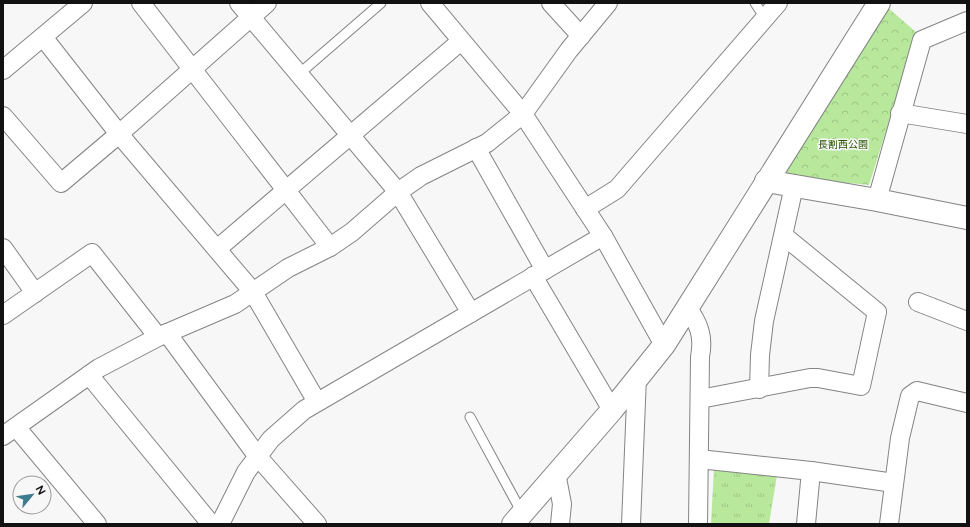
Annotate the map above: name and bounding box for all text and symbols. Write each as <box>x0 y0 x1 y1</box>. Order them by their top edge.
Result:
park label: 長割西公園 <box>818 138 868 151</box>
north arrow <box>12 475 52 515</box>
text: N <box>33 484 48 497</box>

